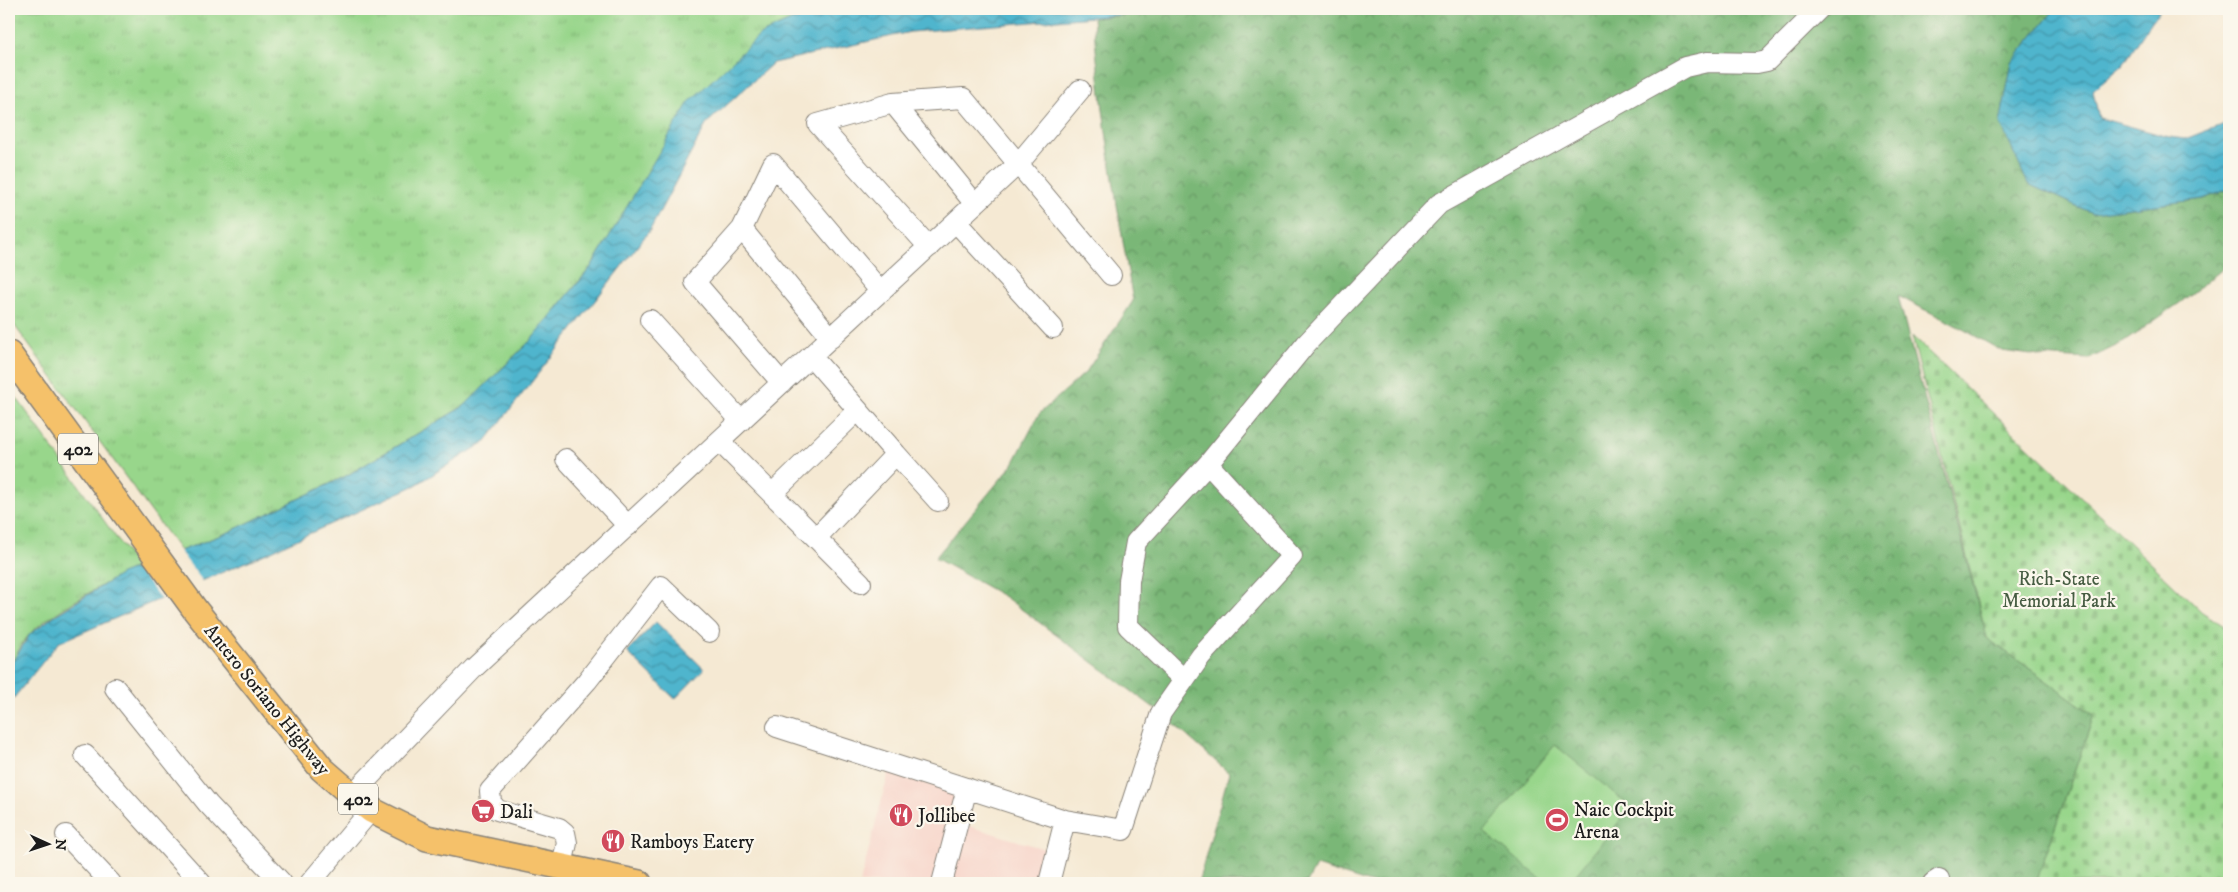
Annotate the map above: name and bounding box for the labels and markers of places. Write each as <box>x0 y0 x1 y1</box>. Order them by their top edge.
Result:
supermarket icon: Dali <box>470 798 496 824</box>
place label: Naic Cockpit Arena <box>1574 799 1674 844</box>
place label: Dali <box>500 801 533 824</box>
restaurant icon: Jollibee <box>888 802 914 828</box>
place label: Jollibee <box>916 805 975 828</box>
sports icon: Naic Cockpit Arena <box>1544 807 1570 833</box>
restaurant icon: Ramboys Eatery <box>600 828 626 854</box>
place label: Ramboys Eatery <box>630 831 755 854</box>

